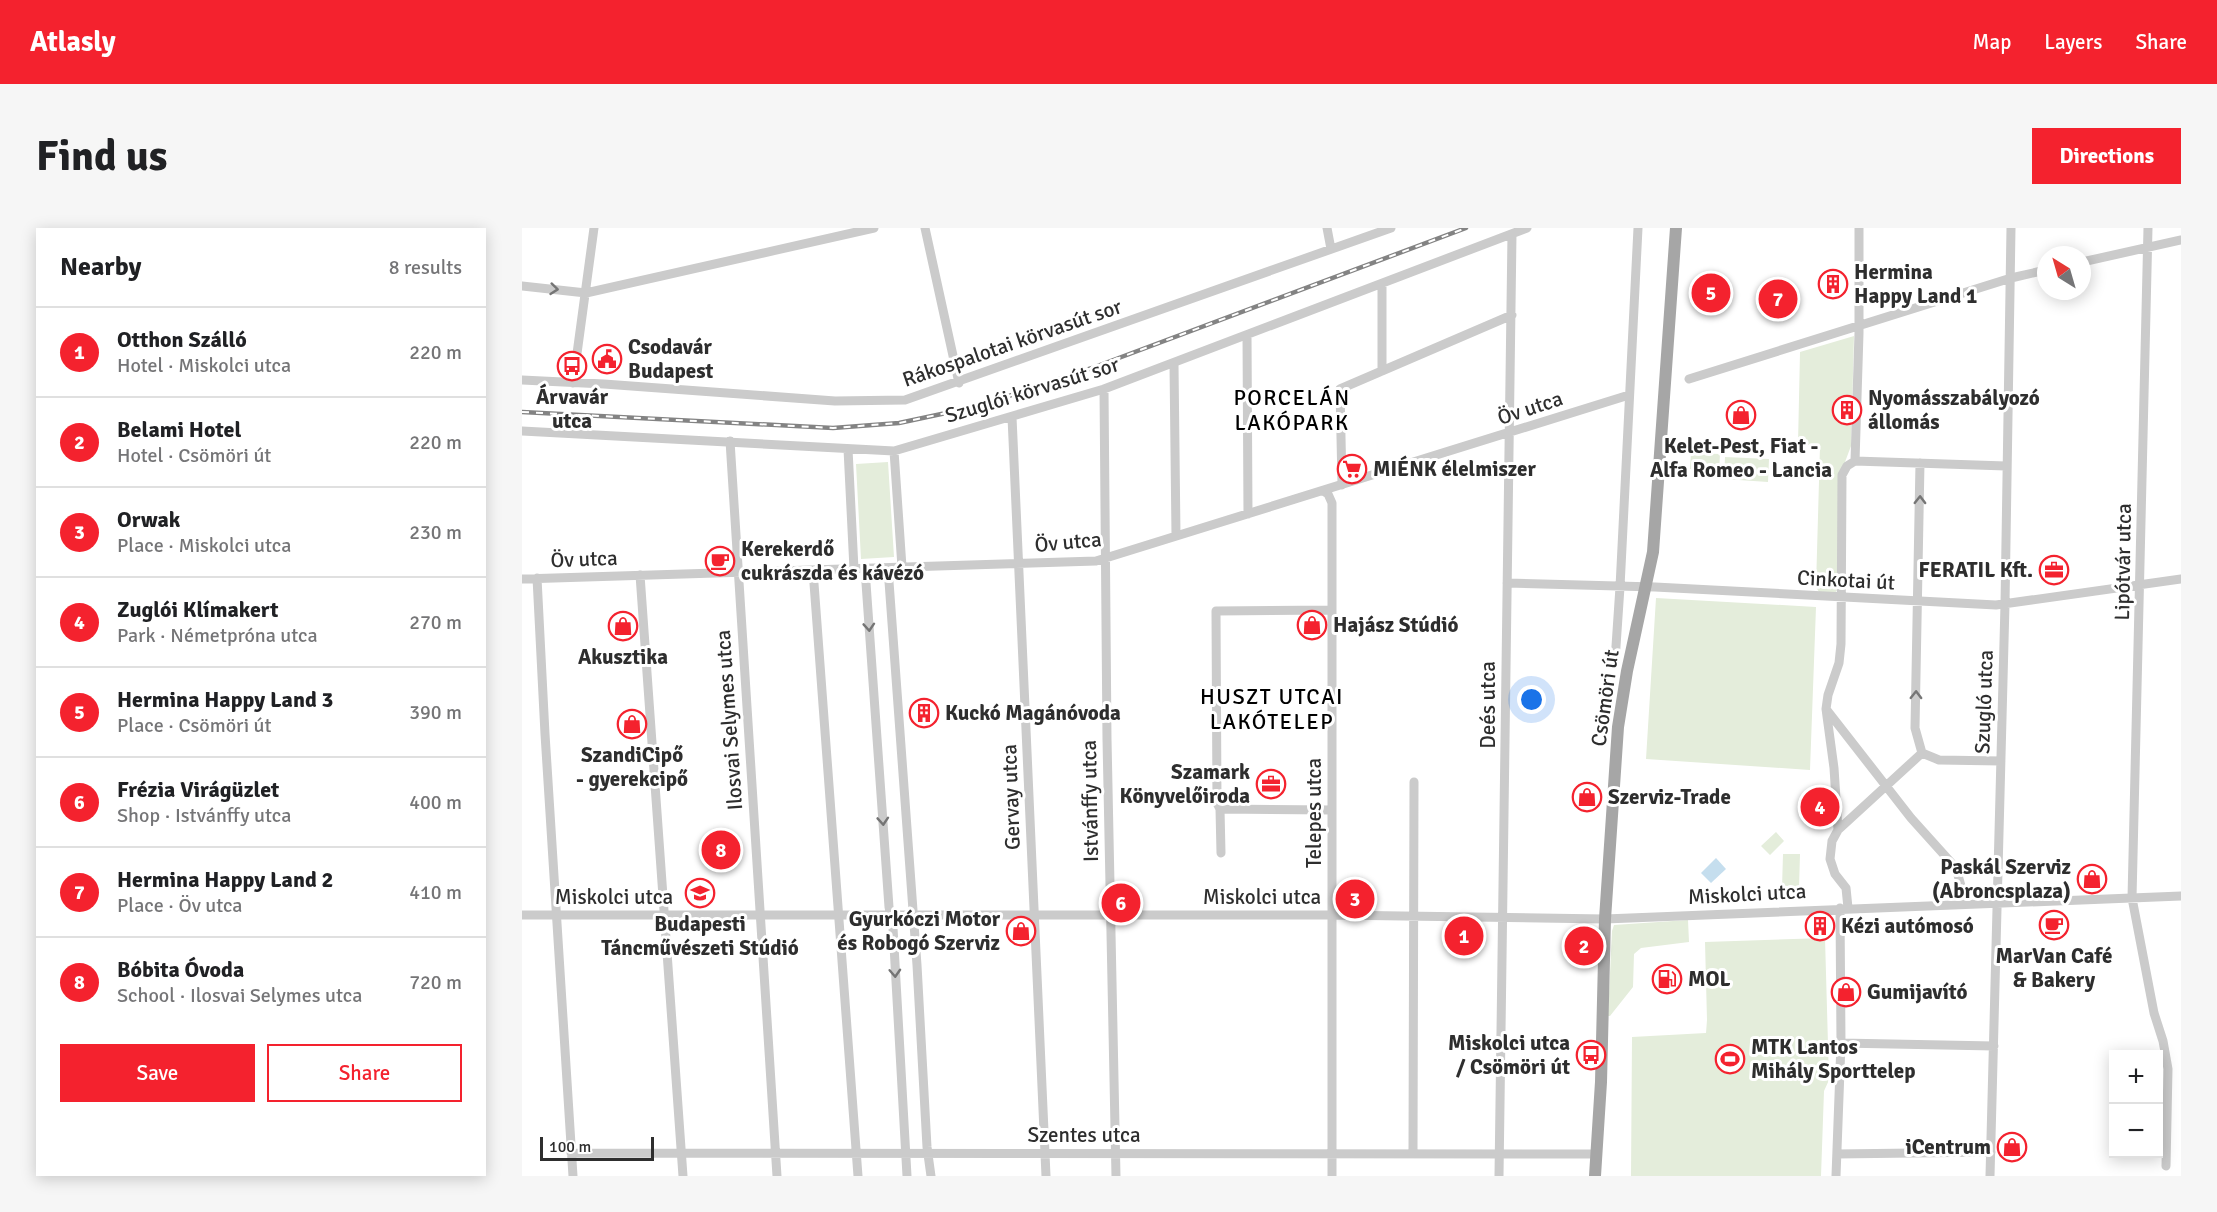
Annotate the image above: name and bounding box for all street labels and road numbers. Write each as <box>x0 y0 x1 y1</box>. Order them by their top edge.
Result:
street label: Rákospalotai körvasút sor <box>899 293 1125 393</box>
street label: Szuglói körvasút sor <box>942 351 1122 429</box>
street label: Öv utca <box>1494 385 1566 431</box>
street label: Lipótvár utca <box>2109 503 2137 621</box>
street label: Öv utca <box>1033 526 1103 558</box>
street label: Öv utca <box>550 545 618 573</box>
street label: Cinkotai út <box>1796 564 1896 596</box>
street label: Ilosvai Selymes utca <box>710 629 748 811</box>
street label: Csömöri út <box>1585 648 1625 748</box>
street label: Szugló utca <box>1969 649 1999 755</box>
street label: Deés utca <box>1475 661 1501 749</box>
street label: Istvánffy utca <box>1076 740 1104 862</box>
street label: Gervay utca <box>996 744 1026 850</box>
street label: Telepes utca <box>1301 758 1327 868</box>
street label: Miskolci utca <box>1687 878 1807 910</box>
street label: Miskolci utca <box>555 884 673 910</box>
street label: Miskolci utca <box>1203 884 1321 910</box>
street label: Szentes utca <box>1027 1122 1141 1148</box>

